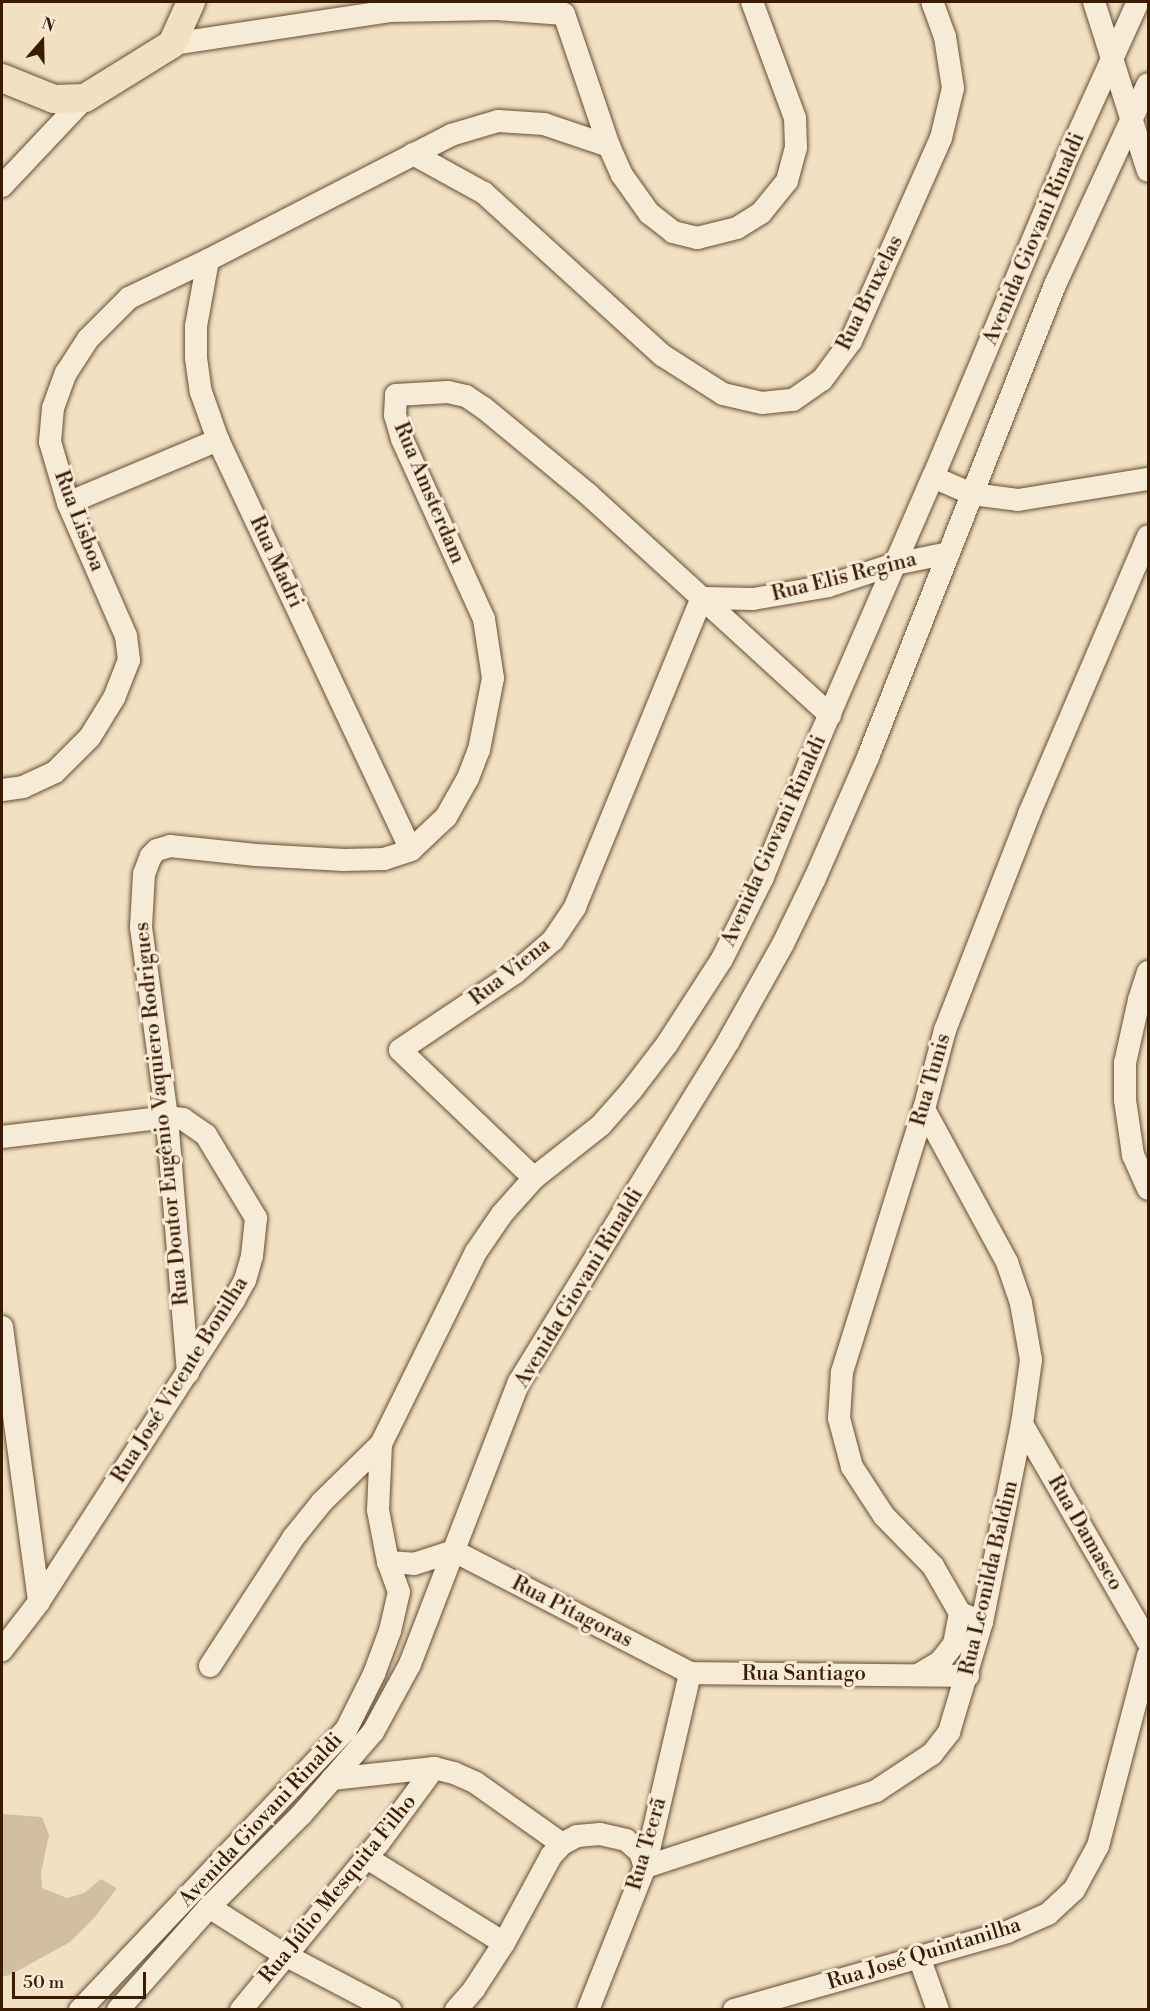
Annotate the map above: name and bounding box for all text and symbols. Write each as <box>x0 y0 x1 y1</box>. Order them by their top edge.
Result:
north arrow <box>12 12 72 72</box>
text: N <box>39 14 58 37</box>
street label: Avenida Giovani Rinaldi <box>978 129 1090 349</box>
street label: Rua Bruxelas <box>831 231 909 355</box>
street label: Rua Amsterdam <box>388 418 470 568</box>
street label: Rua Lisboa <box>48 467 110 575</box>
street label: Rua Madri <box>244 512 308 612</box>
street label: Rua Elis Regina <box>769 547 919 607</box>
street label: Avenida Giovani Rinaldi <box>716 731 832 951</box>
street label: Rua Doutor Eugênio Vaquiero Rodrigues <box>129 921 195 1307</box>
street label: Rua Viena <box>464 933 556 1011</box>
street label: Rua Tunis <box>906 1031 956 1129</box>
street label: Avenida Giovani Rinaldi <box>509 1184 649 1392</box>
street label: Rua José Vicente Bonilha <box>106 1272 254 1488</box>
street label: Rua Damasco <box>1042 1471 1128 1595</box>
street label: Rua Leonilda Baldim <box>954 1478 1024 1678</box>
street label: Rua Pitagoras <box>507 1571 637 1653</box>
street label: Rua Santiago <box>742 1661 866 1687</box>
street label: Avenida Giovani Rinaldi <box>174 1728 348 1912</box>
street label: Rua Júlio Mesquita Filho <box>254 1790 422 1988</box>
street label: Rua Teerã <box>622 1795 672 1893</box>
street label: Rua José Quintanilha <box>824 1913 1024 1995</box>
scale bar <box>15 1960 148 1998</box>
text: 50 m <box>23 1971 64 1994</box>

